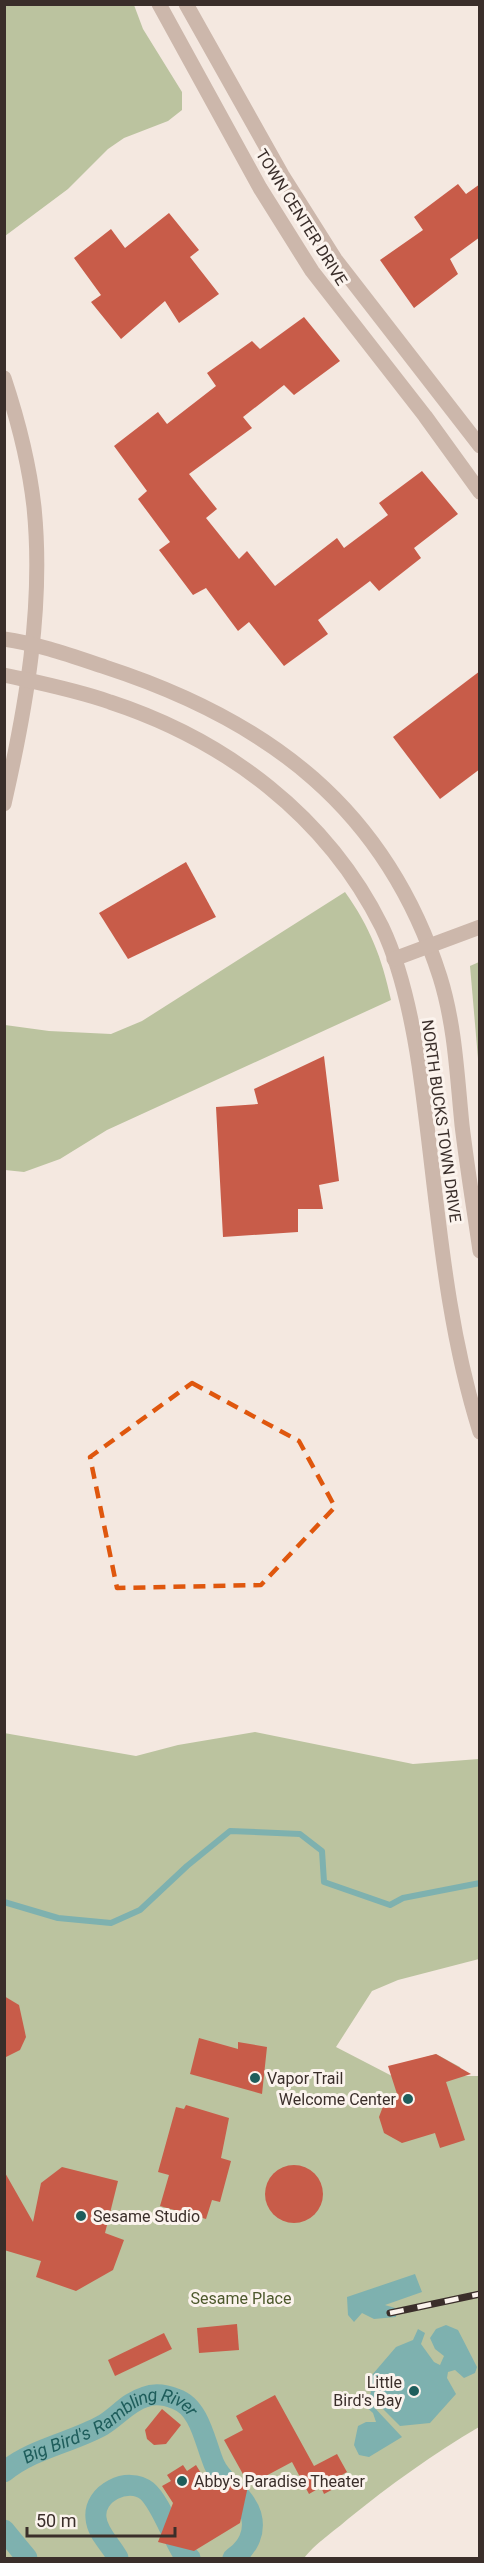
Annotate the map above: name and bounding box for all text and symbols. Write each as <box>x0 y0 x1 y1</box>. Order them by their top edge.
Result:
street label: TOWN CENTER DRIVE <box>252 146 351 289</box>
street label: NORTH BUCKS TOWN DRIVE <box>418 1019 465 1224</box>
place label: Vapor Trail <box>267 2069 343 2088</box>
marker: Vapor Trail <box>248 2071 262 2085</box>
place label: Welcome Center <box>279 2090 397 2109</box>
marker: Welcome Center <box>401 2092 415 2106</box>
place label: Sesame Studio <box>93 2207 200 2226</box>
marker: Sesame Studio <box>74 2209 88 2223</box>
park label: Sesame Place <box>191 2289 291 2308</box>
place label: Little Bird's Bay <box>333 2373 402 2410</box>
water label: Big Bird's Rambling River <box>19 2384 203 2468</box>
marker: Little Bird's Bay <box>407 2384 421 2398</box>
place label: Abby's Paradise Theater <box>194 2472 366 2491</box>
marker: Abby's Paradise Theater <box>175 2474 189 2488</box>
scale bar <box>27 2500 176 2538</box>
text: 50 m <box>36 2510 76 2531</box>

